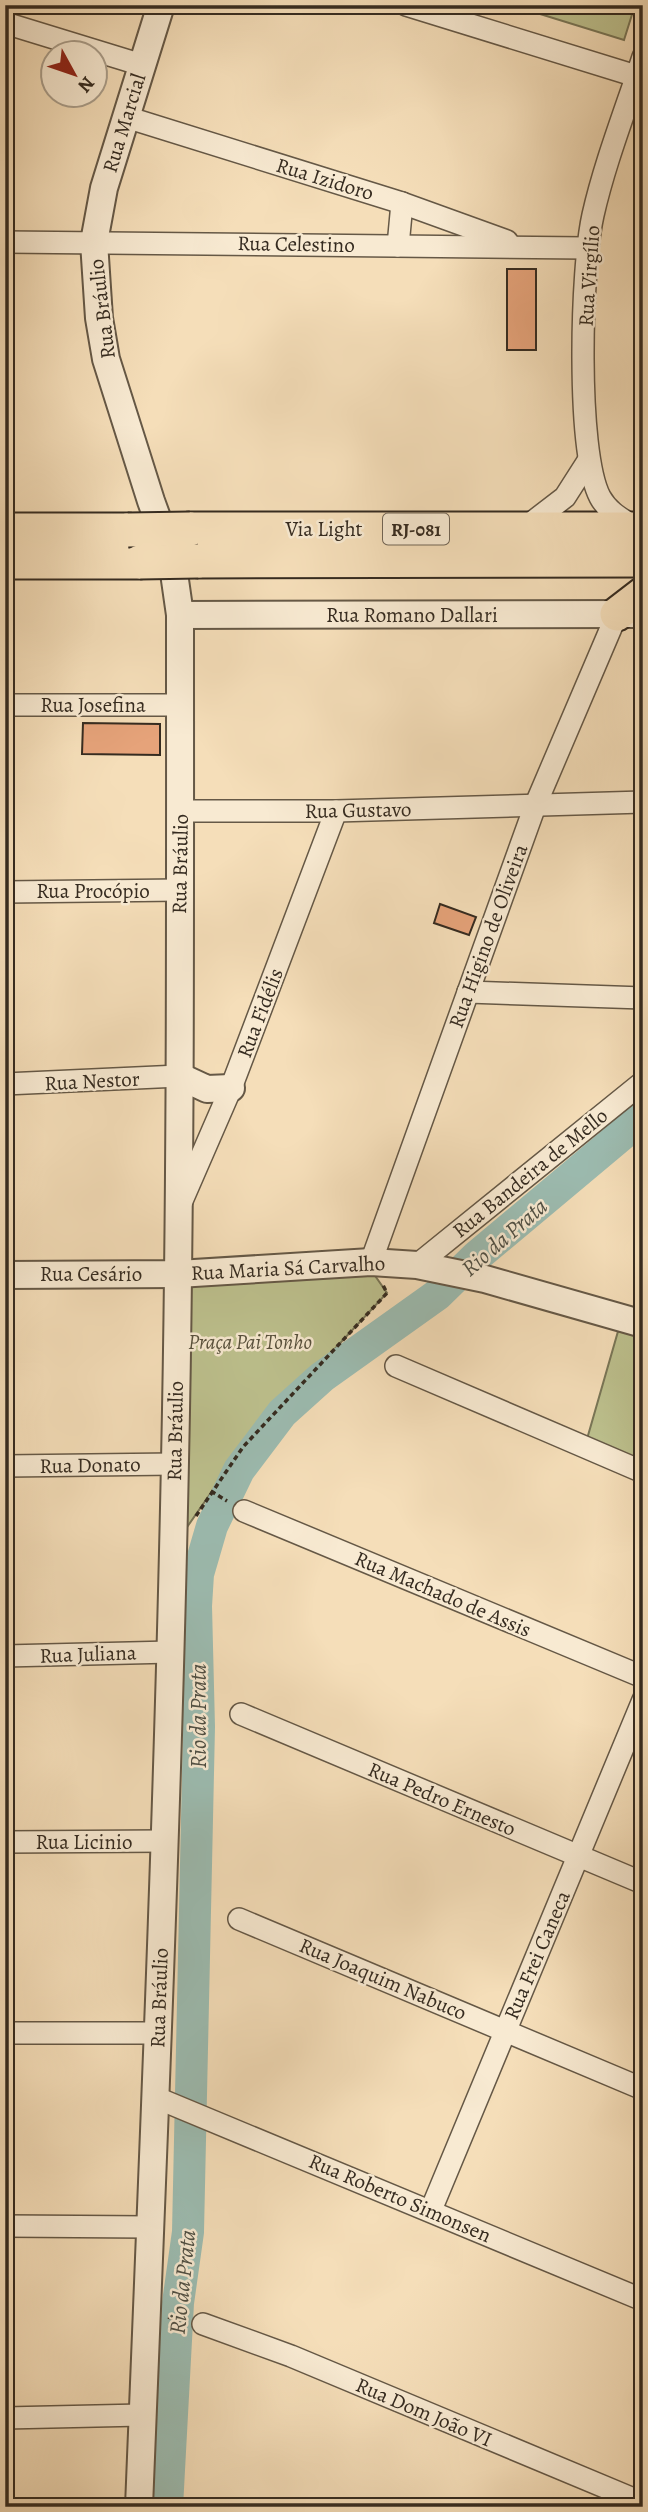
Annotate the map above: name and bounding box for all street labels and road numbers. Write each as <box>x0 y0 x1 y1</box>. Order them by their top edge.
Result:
street label: Rua Marcial <box>96 70 152 176</box>
street label: Rua Izidoro <box>273 151 377 207</box>
street label: Rua Virgílio <box>571 224 607 328</box>
street label: Rua Celestino <box>237 229 355 259</box>
street label: Rua Bráulio <box>82 258 122 360</box>
road number: RJ-081 <box>383 514 449 544</box>
street label: Via Light <box>284 515 363 543</box>
street label: Rua Romano Dallari <box>326 601 498 629</box>
street label: Rua Josefina <box>40 691 146 719</box>
street label: Rua Gustavo <box>304 795 412 825</box>
street label: Rua Bráulio <box>165 814 195 914</box>
street label: Rua Higino de Oliveira <box>442 840 534 1032</box>
street label: Rua Procópio <box>36 877 150 905</box>
street label: Rua Fidélis <box>230 964 290 1062</box>
street label: Rua Nestor <box>44 1065 140 1097</box>
street label: Rua Bandeira de Mello <box>447 1102 613 1244</box>
street label: Rua Maria Sá Carvalho <box>190 1249 386 1287</box>
street label: Rua Cesário <box>40 1260 142 1288</box>
street label: Rua Bráulio <box>160 1381 190 1481</box>
street label: Rua Donato <box>39 1450 141 1480</box>
street label: Rua Machado de Assis <box>351 1544 535 1644</box>
street label: Rua Juliana <box>39 1638 137 1670</box>
street label: Rua Pedro Ernesto <box>364 1755 520 1843</box>
street label: Rua Licinio <box>36 1828 132 1856</box>
street label: Rua Frei Caneca <box>497 1886 577 2024</box>
street label: Rua Joaquim Nabuco <box>295 1931 471 2027</box>
street label: Rua Bráulio <box>143 1947 175 2049</box>
street label: Rua Roberto Simonsen <box>305 2147 495 2249</box>
street label: Rua Dom João VI <box>351 2371 497 2453</box>

